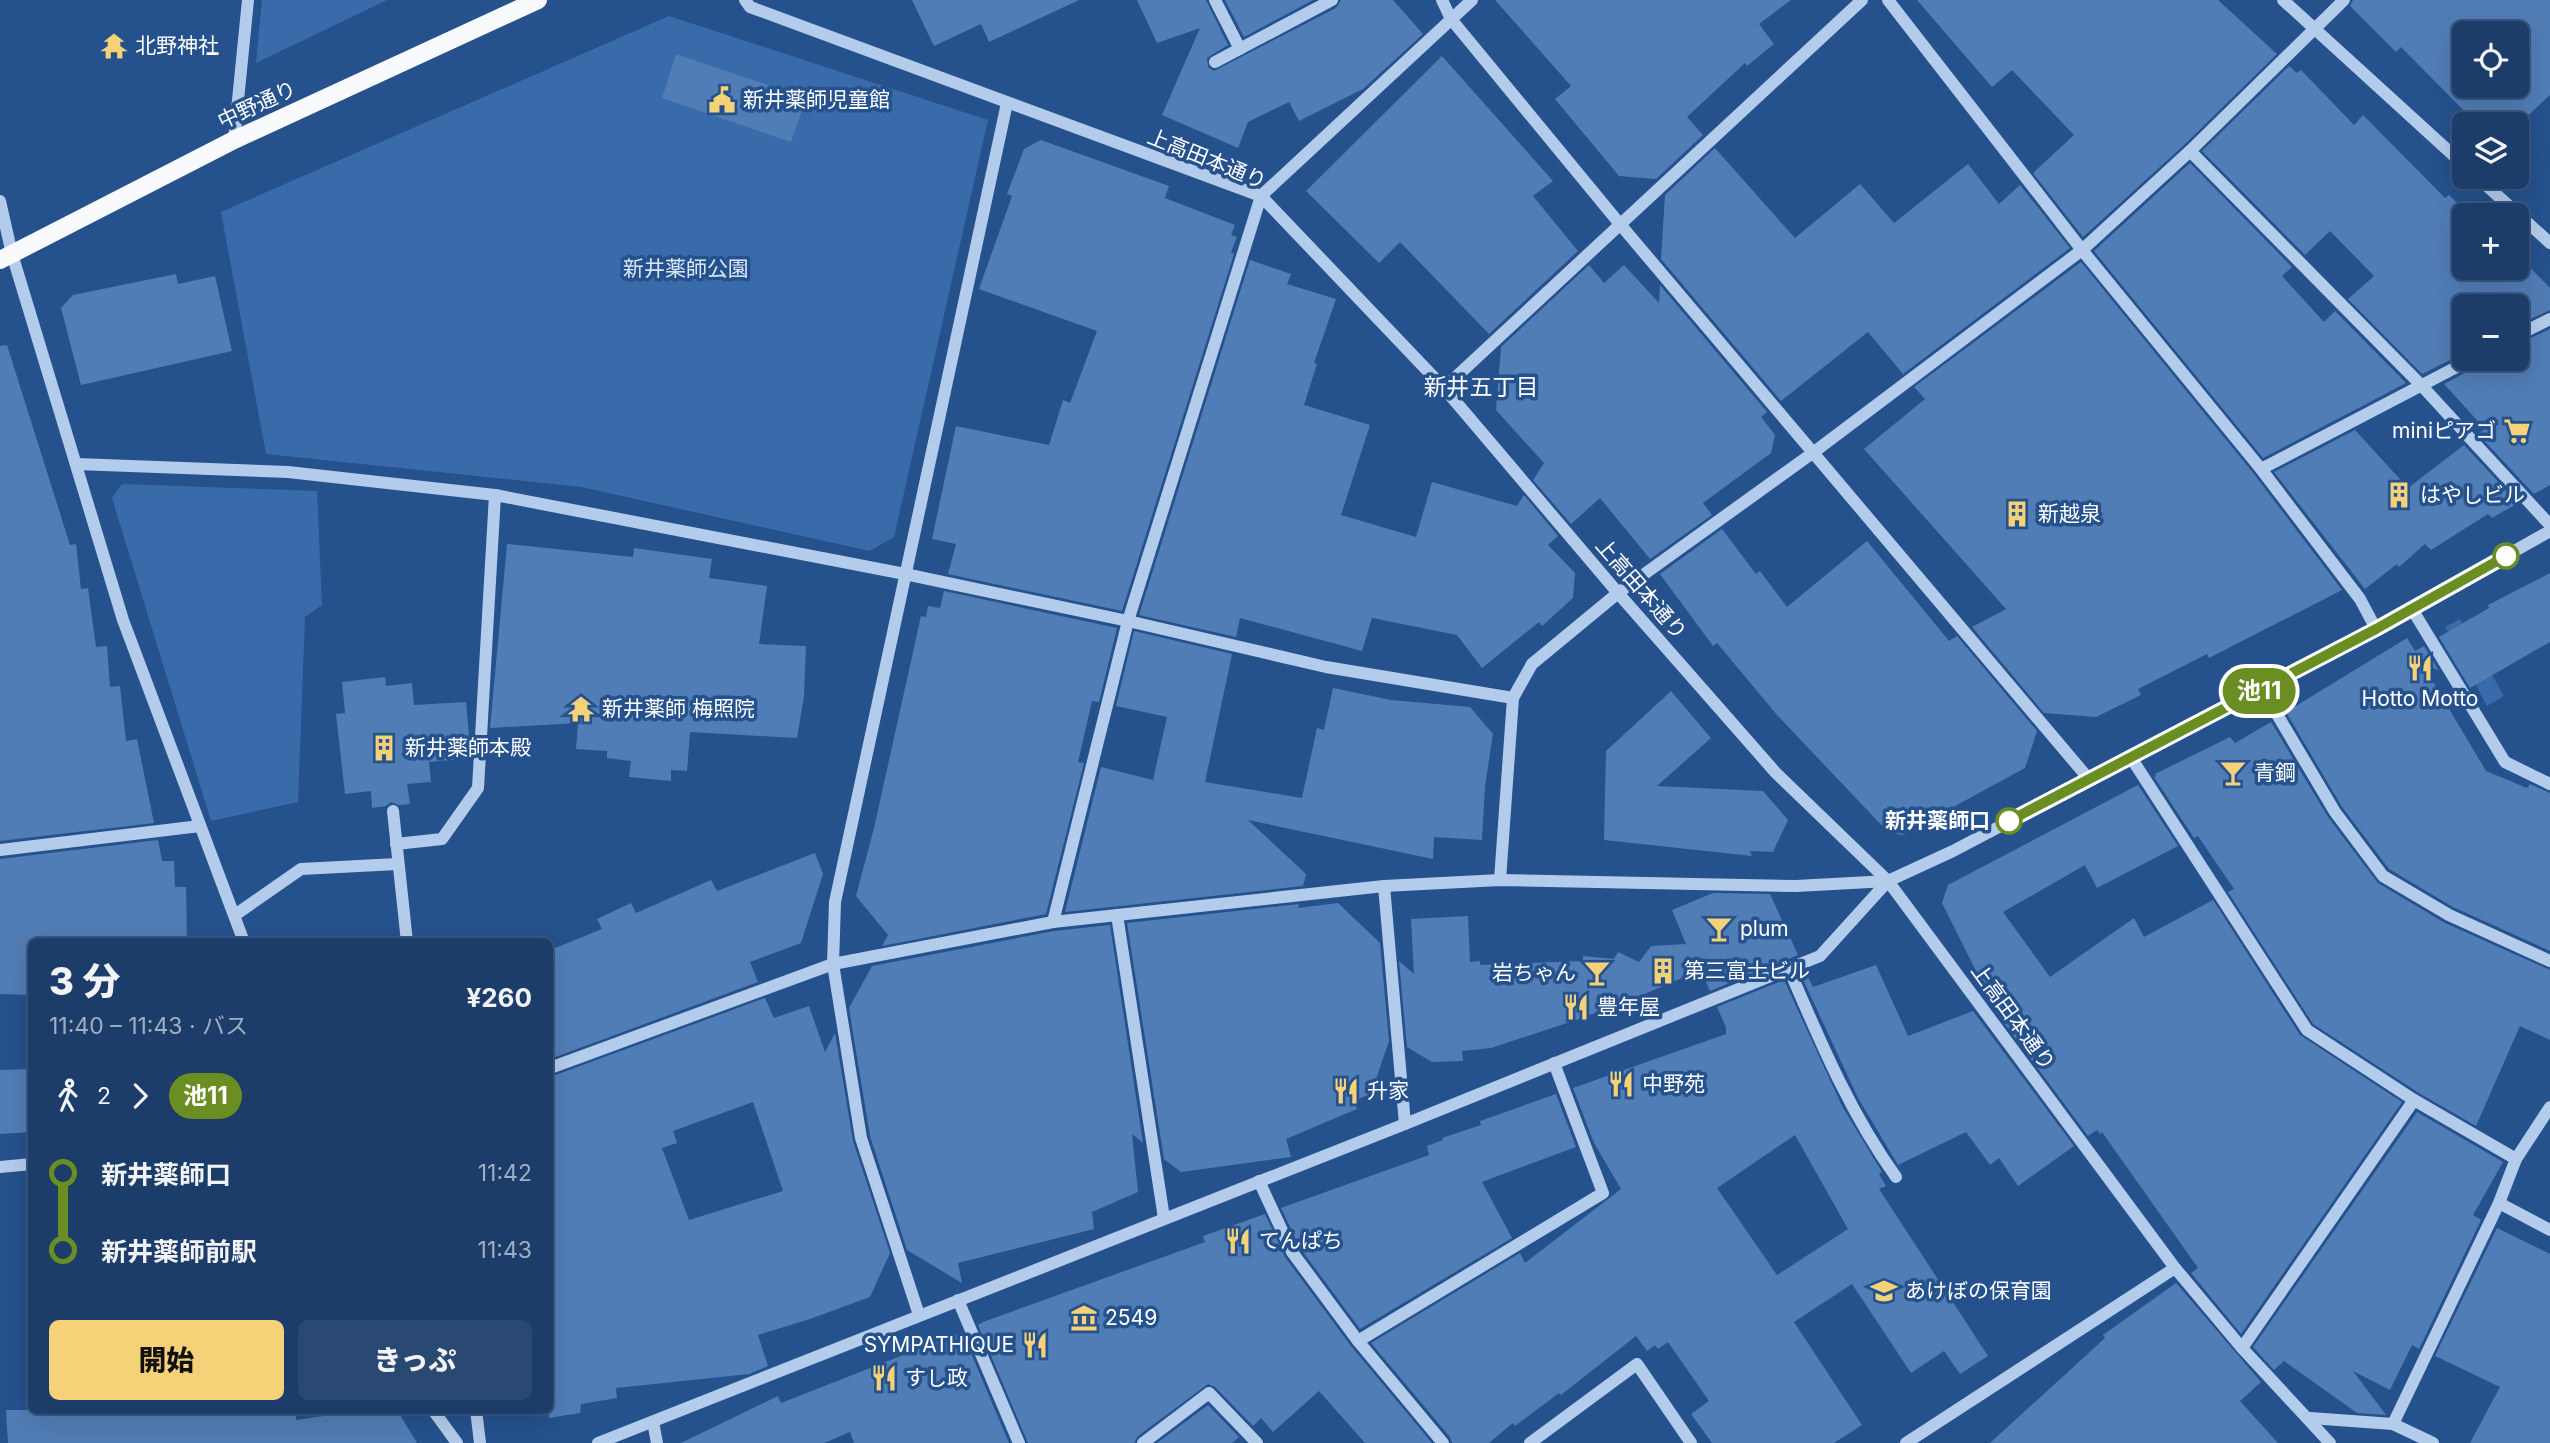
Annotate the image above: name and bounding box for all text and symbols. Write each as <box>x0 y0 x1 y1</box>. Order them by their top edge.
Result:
map controls <box>2452 21 2529 371</box>
button: locate <box>2452 21 2529 98</box>
temple icon: 北野神社 <box>99 31 129 61</box>
place label: 北野神社 <box>135 33 219 58</box>
street label: 中野通り <box>213 75 300 134</box>
public building icon: 新井薬師児童館 <box>707 85 737 115</box>
place label: 新井薬師児童館 <box>743 87 890 112</box>
button: layers <box>2452 112 2529 189</box>
street label: 上高田本通り <box>1144 123 1270 194</box>
button: + <box>2452 203 2529 280</box>
park label: 新井薬師公園 <box>623 256 749 281</box>
button: − <box>2452 294 2529 371</box>
district label: 新井五丁目 <box>1424 373 1539 401</box>
supermarket icon: miniピアゴ <box>2502 416 2532 446</box>
place label: miniピアゴ <box>2392 418 2496 443</box>
building icon: はやしビル <box>2384 480 2414 510</box>
place label: はやしビル <box>2420 482 2525 507</box>
building icon: 新越泉 <box>2002 499 2032 529</box>
place label: 新越泉 <box>2038 501 2101 526</box>
street label: 上高田本通り <box>1591 533 1692 644</box>
unlabelled marker <box>2493 543 2519 569</box>
restaurant icon: Hotto Motto <box>2405 653 2435 683</box>
line badge: 池11 <box>2219 668 2299 714</box>
text: 池11 <box>2237 676 2281 705</box>
place label: Hotto Motto <box>2362 686 2478 711</box>
temple icon: 新井薬師 梅照院 <box>566 694 596 724</box>
place label: 新井薬師 梅照院 <box>602 696 755 721</box>
building icon: 新井薬師本殿 <box>369 733 399 763</box>
place label: 新井薬師本殿 <box>405 735 531 760</box>
bar icon: 青鋼 <box>2218 758 2248 788</box>
place label: 青鋼 <box>2254 760 2296 785</box>
place label: 新井薬師口 <box>1885 808 1990 833</box>
marker: 新井薬師口 <box>1996 808 2022 834</box>
bar icon: plum <box>1704 914 1734 944</box>
place label: plum <box>1740 916 1789 941</box>
building icon: 第三富士ビル <box>1648 956 1678 986</box>
text: 3 分 <box>49 958 120 1004</box>
bar icon: 岩ちゃん <box>1582 958 1612 988</box>
place label: 第三富士ビル <box>1684 958 1810 983</box>
street label: 上高田本通り <box>1966 958 2061 1075</box>
place label: 岩ちゃん <box>1492 960 1576 985</box>
text: ¥260 <box>466 982 532 1013</box>
restaurant icon: 豊年屋 <box>1561 992 1591 1022</box>
place label: 豊年屋 <box>1597 994 1660 1019</box>
text: 11:40 – 11:43 · バス <box>49 1012 248 1040</box>
restaurant icon: 中野苑 <box>1606 1069 1636 1099</box>
place label: 中野苑 <box>1642 1071 1705 1096</box>
restaurant icon: 升家 <box>1331 1076 1361 1106</box>
icon: walk <box>49 1077 87 1115</box>
icon: forward <box>121 1077 159 1115</box>
place label: 升家 <box>1367 1078 1409 1103</box>
text: 池11 <box>183 1081 228 1110</box>
text: 2 <box>97 1082 111 1110</box>
text: 新井薬師口 <box>101 1159 231 1190</box>
text: 11:42 <box>478 1159 532 1187</box>
restaurant icon: てんぱち <box>1223 1226 1253 1256</box>
place label: てんぱち <box>1259 1228 1343 1253</box>
text: 新井薬師前駅 <box>101 1236 257 1267</box>
text: 11:43 <box>478 1236 532 1264</box>
school or university icon: あけぼの保育園 <box>1869 1276 1899 1306</box>
place label: あけぼの保育園 <box>1905 1278 2052 1303</box>
museum icon: 2549 <box>1069 1303 1099 1333</box>
place label: 2549 <box>1105 1305 1157 1330</box>
button: 開始 <box>49 1320 284 1400</box>
button: きっぷ <box>298 1320 532 1400</box>
restaurant icon: SYMPATHIQUE <box>1020 1330 1050 1360</box>
place label: SYMPATHIQUE <box>864 1332 1014 1357</box>
restaurant icon: すし政 <box>869 1363 899 1393</box>
place label: すし政 <box>905 1365 968 1390</box>

